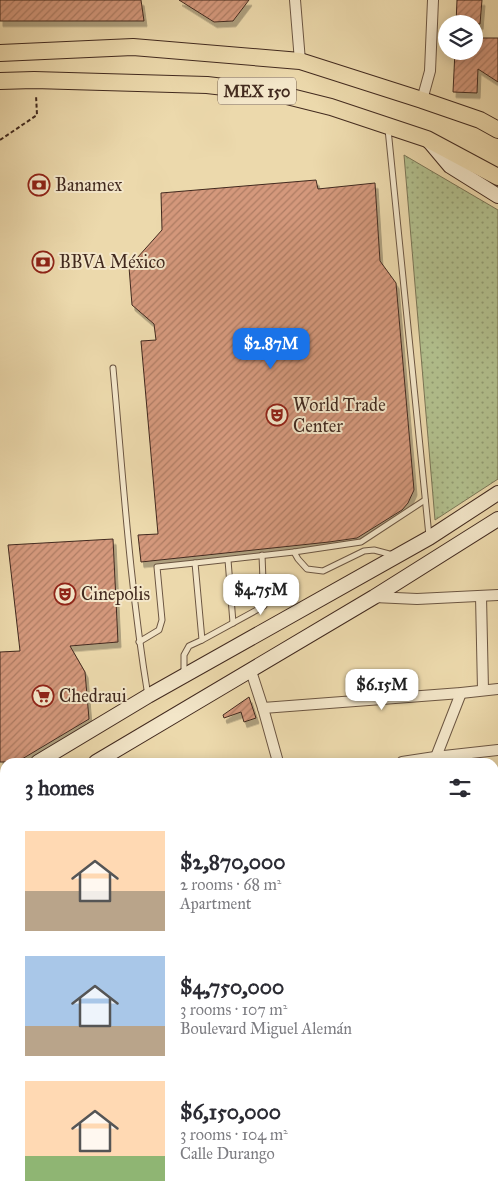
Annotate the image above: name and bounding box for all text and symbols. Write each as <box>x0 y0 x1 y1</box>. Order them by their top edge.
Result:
map controls <box>438 15 483 60</box>
button: layers <box>438 15 483 60</box>
road number: MEX 150 <box>218 78 296 104</box>
bank icon: Banamex <box>27 173 51 197</box>
place label: Banamex <box>55 174 122 196</box>
bank icon: BBVA México <box>31 250 55 274</box>
place label: BBVA México <box>59 251 165 273</box>
pin: $2.87M <box>230 328 312 370</box>
text: $2.87M <box>244 334 298 353</box>
place label: World Trade Center <box>293 394 386 437</box>
theatre icon: World Trade Center <box>265 403 289 427</box>
pin: $4.75M <box>220 574 302 616</box>
text: $4.75M <box>234 580 288 599</box>
theatre icon: Cinepolis <box>53 582 77 606</box>
place label: Cinepolis <box>81 583 150 605</box>
pin: $6.15M <box>341 668 423 711</box>
text: $6.15M <box>356 675 408 694</box>
supermarket icon: Chedraui <box>31 684 55 708</box>
place label: Chedraui <box>59 685 127 707</box>
icon: filters <box>446 774 474 802</box>
text: 3 homes <box>25 775 94 801</box>
text: $2,870,000 <box>180 849 286 875</box>
icon: home <box>65 851 125 911</box>
text: 2 rooms · 68 m² <box>180 875 281 894</box>
text: Apartment <box>180 894 252 913</box>
text: $4,750,000 <box>180 974 284 1000</box>
icon: home <box>65 976 125 1036</box>
text: 3 rooms · 107 m² <box>180 1000 287 1019</box>
text: Boulevard Miguel Alemán <box>180 1019 352 1038</box>
text: $6,150,000 <box>180 1099 281 1125</box>
icon: home <box>65 1101 125 1161</box>
text: 3 rooms · 104 m² <box>180 1125 288 1144</box>
text: Calle Durango <box>180 1144 275 1163</box>

